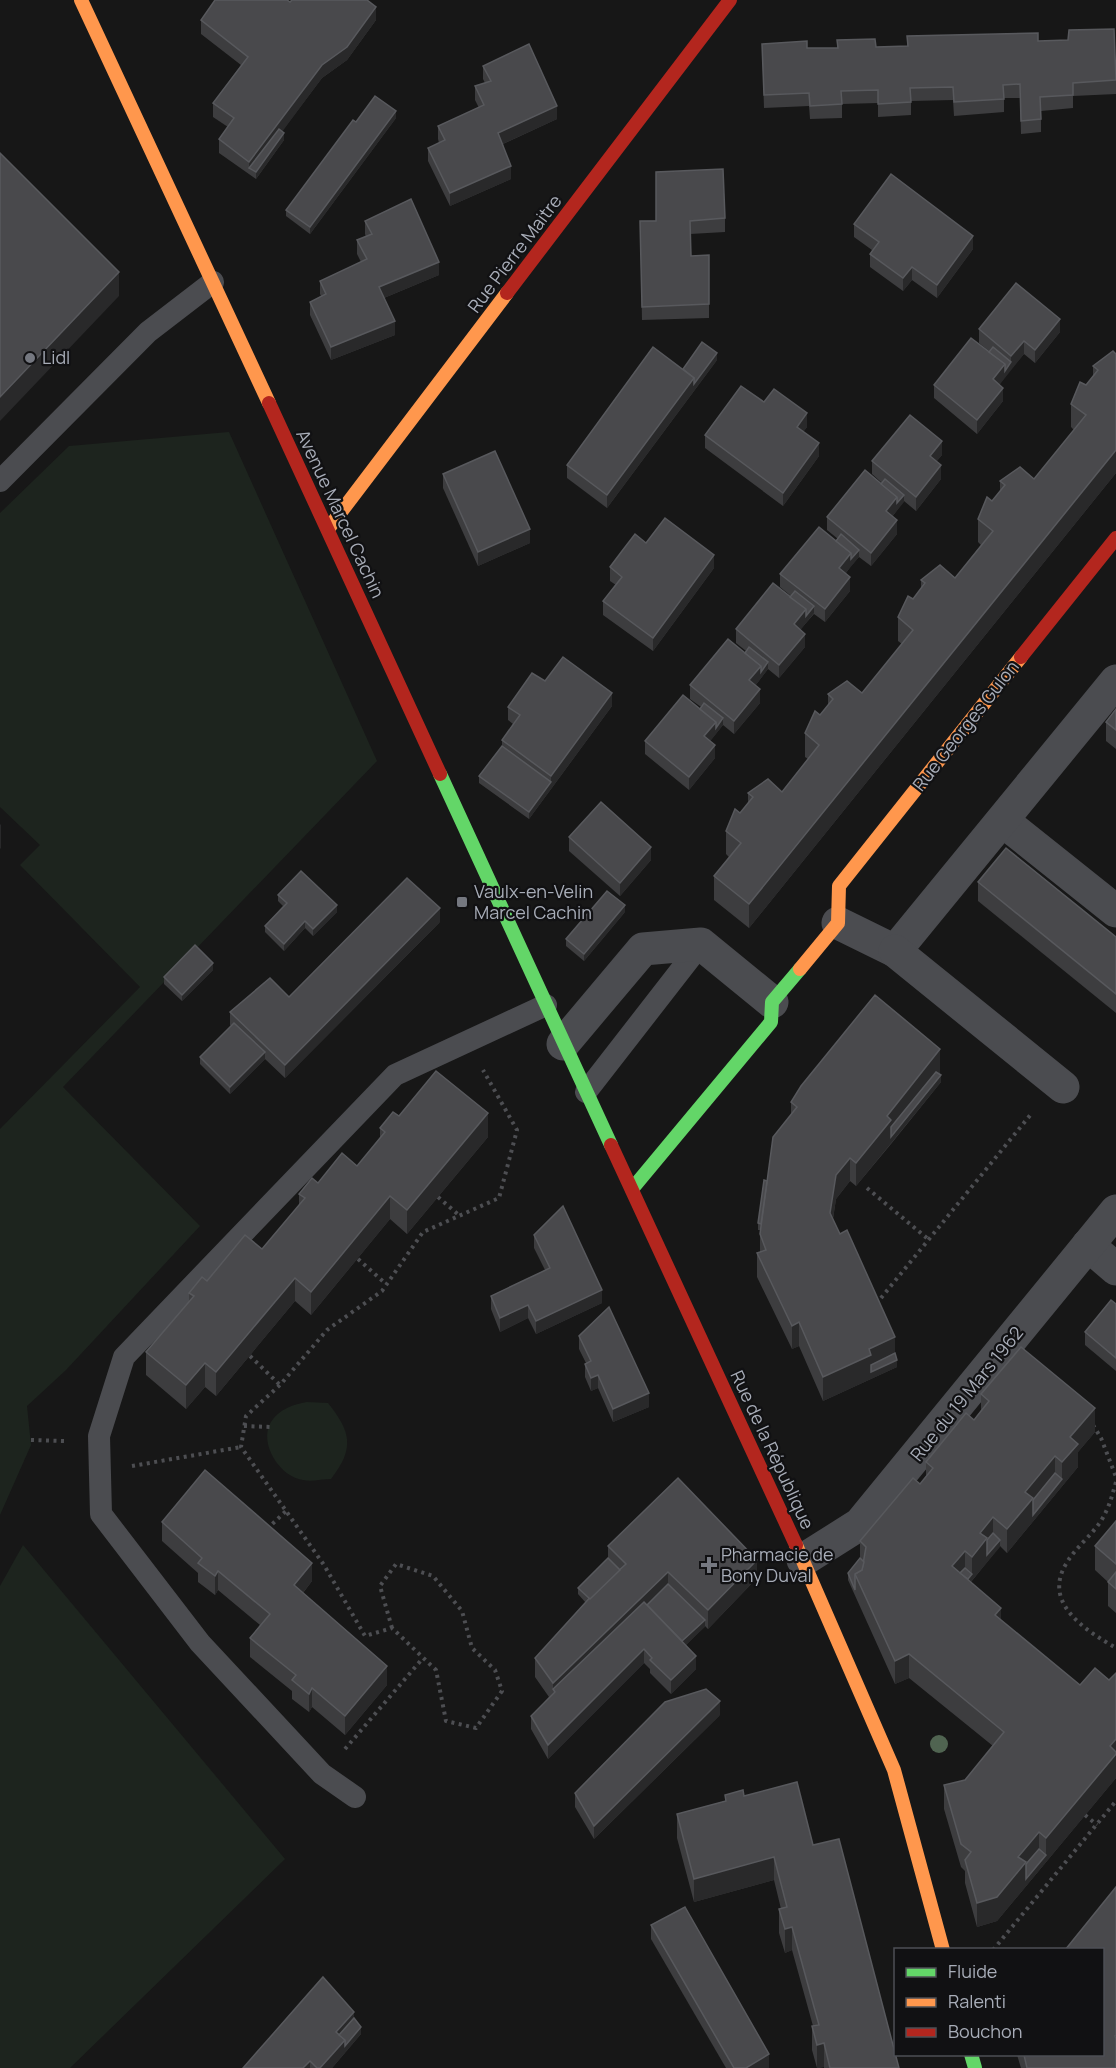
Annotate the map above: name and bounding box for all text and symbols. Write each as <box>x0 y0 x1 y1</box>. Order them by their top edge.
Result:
street label: Rue Pierre Maitre <box>462 189 567 317</box>
place label: Lidl <box>42 345 70 369</box>
marker: Lidl <box>23 351 37 365</box>
street label: Avenue Marcel Cachin <box>291 426 390 602</box>
street label: Rue Georges Gulon <box>907 655 1024 796</box>
place label: Vaulx-en-Velin Marcel Cachin <box>474 879 593 924</box>
marker: Vaulx-en-Velin Marcel Cachin <box>455 895 469 909</box>
street label: Rue du 19 Mars 1962 <box>904 1321 1028 1466</box>
street label: Rue de la République <box>726 1366 820 1533</box>
place label: Pharmacie de Bony Duval <box>721 1542 834 1587</box>
marker: Pharmacie de Bony Duval <box>702 1558 716 1572</box>
legend <box>894 1948 1104 2056</box>
text: Fluide <box>948 1959 997 1983</box>
text: Ralenti <box>948 1989 1006 2013</box>
text: Bouchon <box>948 2019 1022 2043</box>

